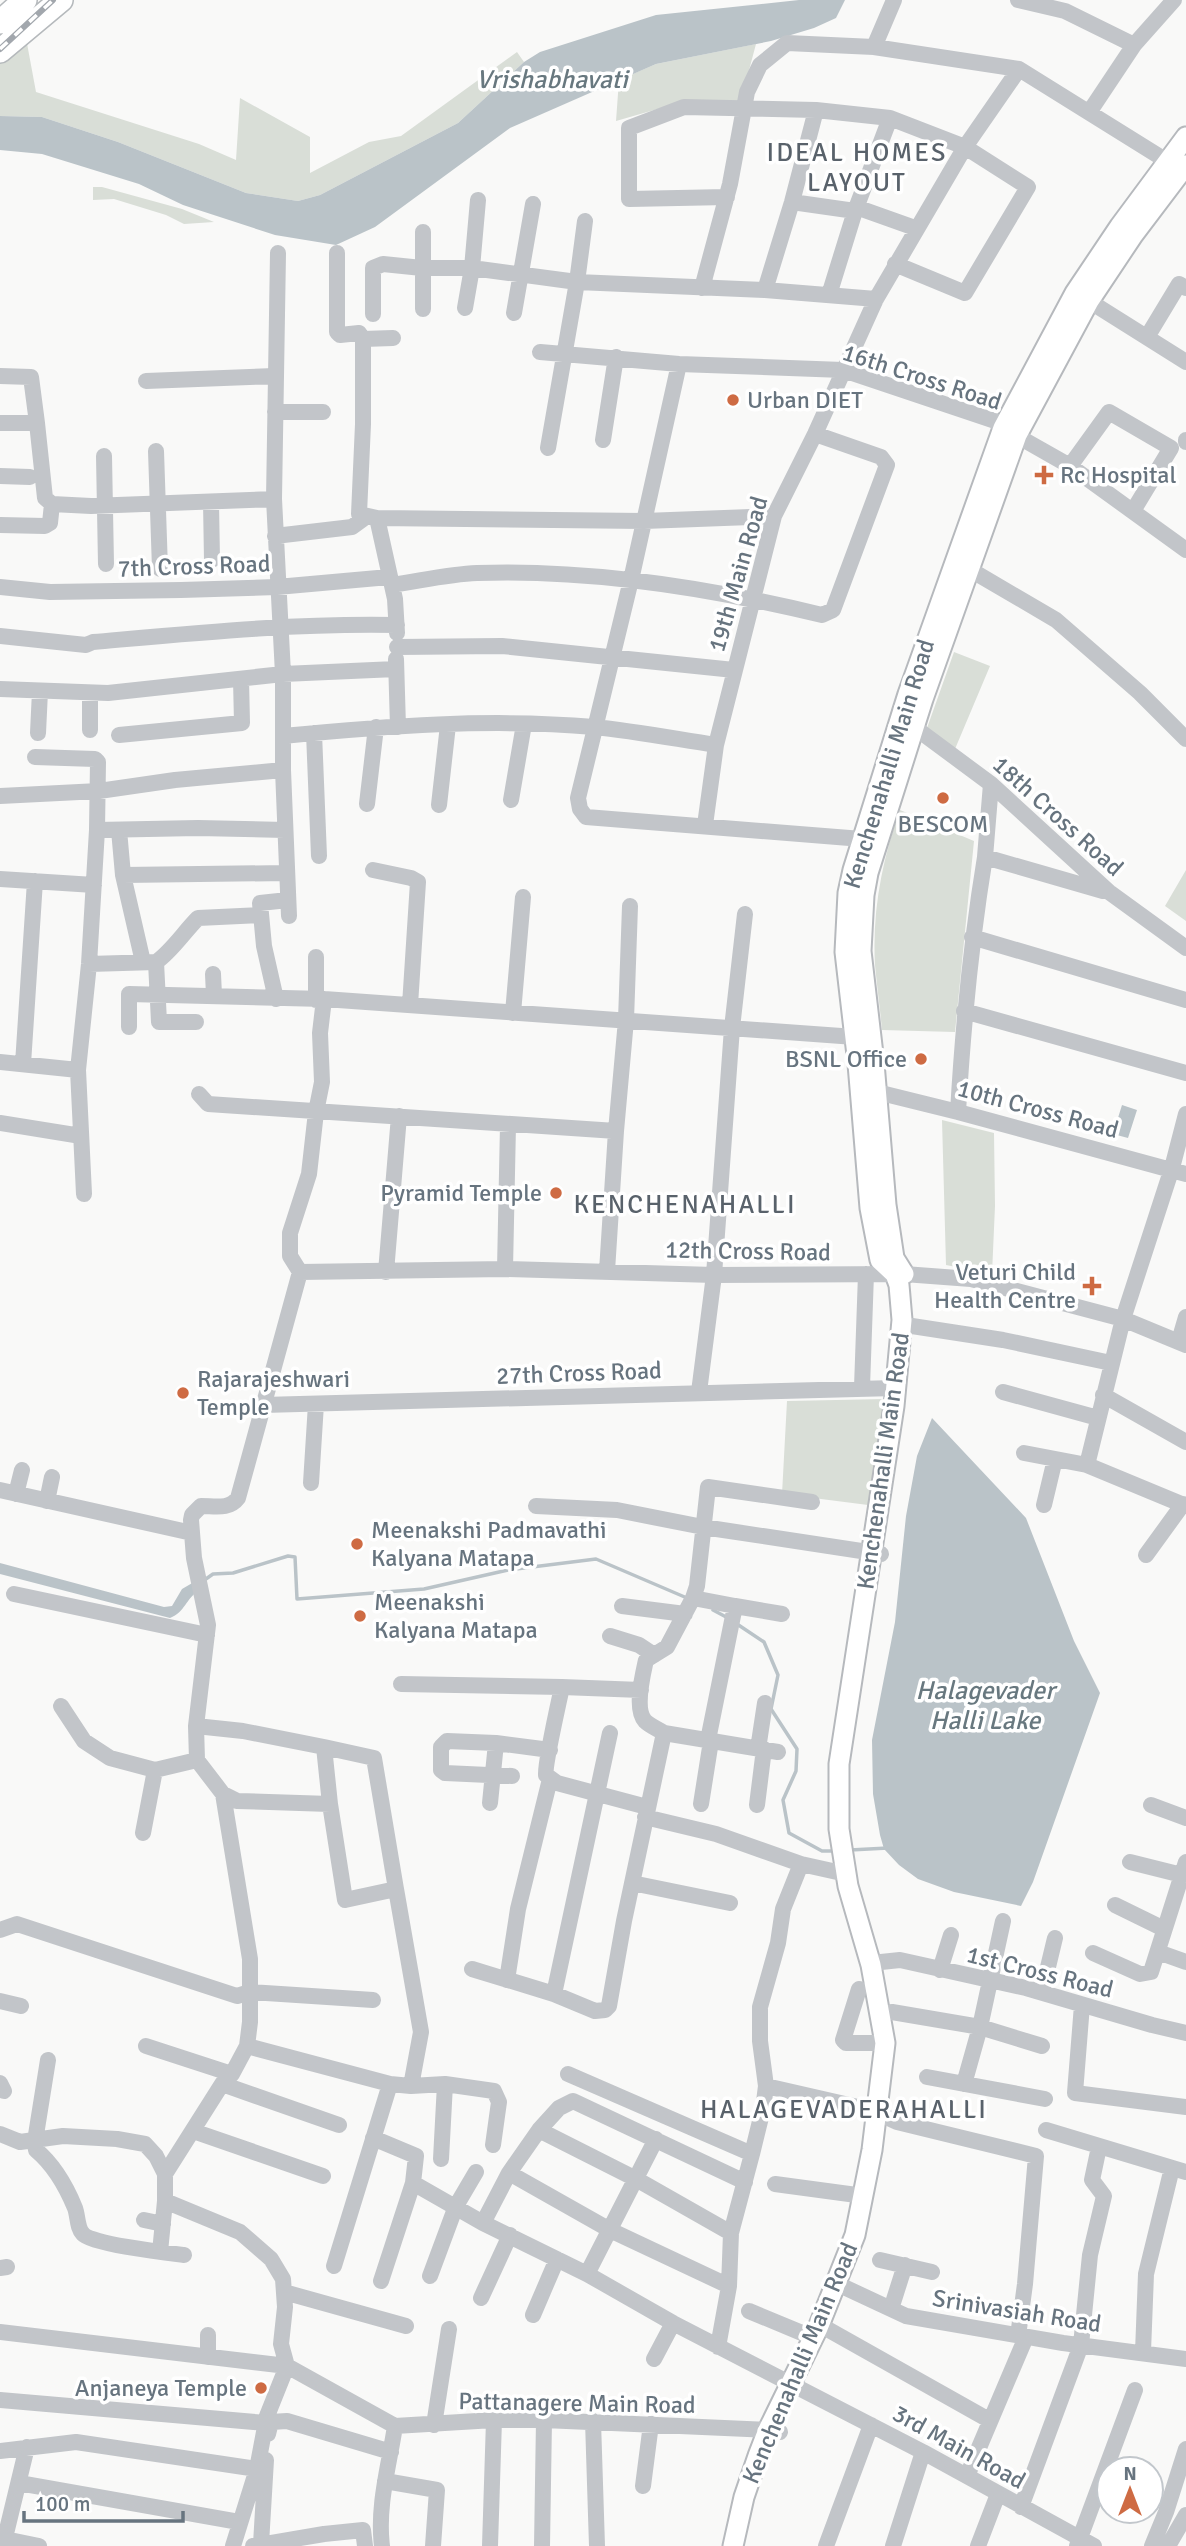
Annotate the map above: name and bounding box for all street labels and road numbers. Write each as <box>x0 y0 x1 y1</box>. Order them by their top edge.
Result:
street label: 16th Cross Road <box>839 337 1005 417</box>
street label: 19th Main Road <box>701 493 775 655</box>
street label: 7th Cross Road <box>117 548 271 584</box>
street label: Kenchenahalli Main Road <box>837 636 941 892</box>
street label: 18th Cross Road <box>986 749 1130 883</box>
street label: 10th Cross Road <box>954 1073 1122 1145</box>
street label: 12th Cross Road <box>665 1235 831 1267</box>
street label: Kenchenahalli Main Road <box>850 1331 916 1591</box>
street label: 27th Cross Road <box>496 1355 662 1391</box>
street label: 1st Cross Road <box>964 1939 1116 2005</box>
street label: Kenchenahalli Main Road <box>736 2238 864 2488</box>
street label: Srinivasiah Road <box>930 2283 1104 2339</box>
street label: Pattanagere Main Road <box>458 2386 696 2420</box>
street label: 3rd Main Road <box>887 2398 1031 2496</box>

